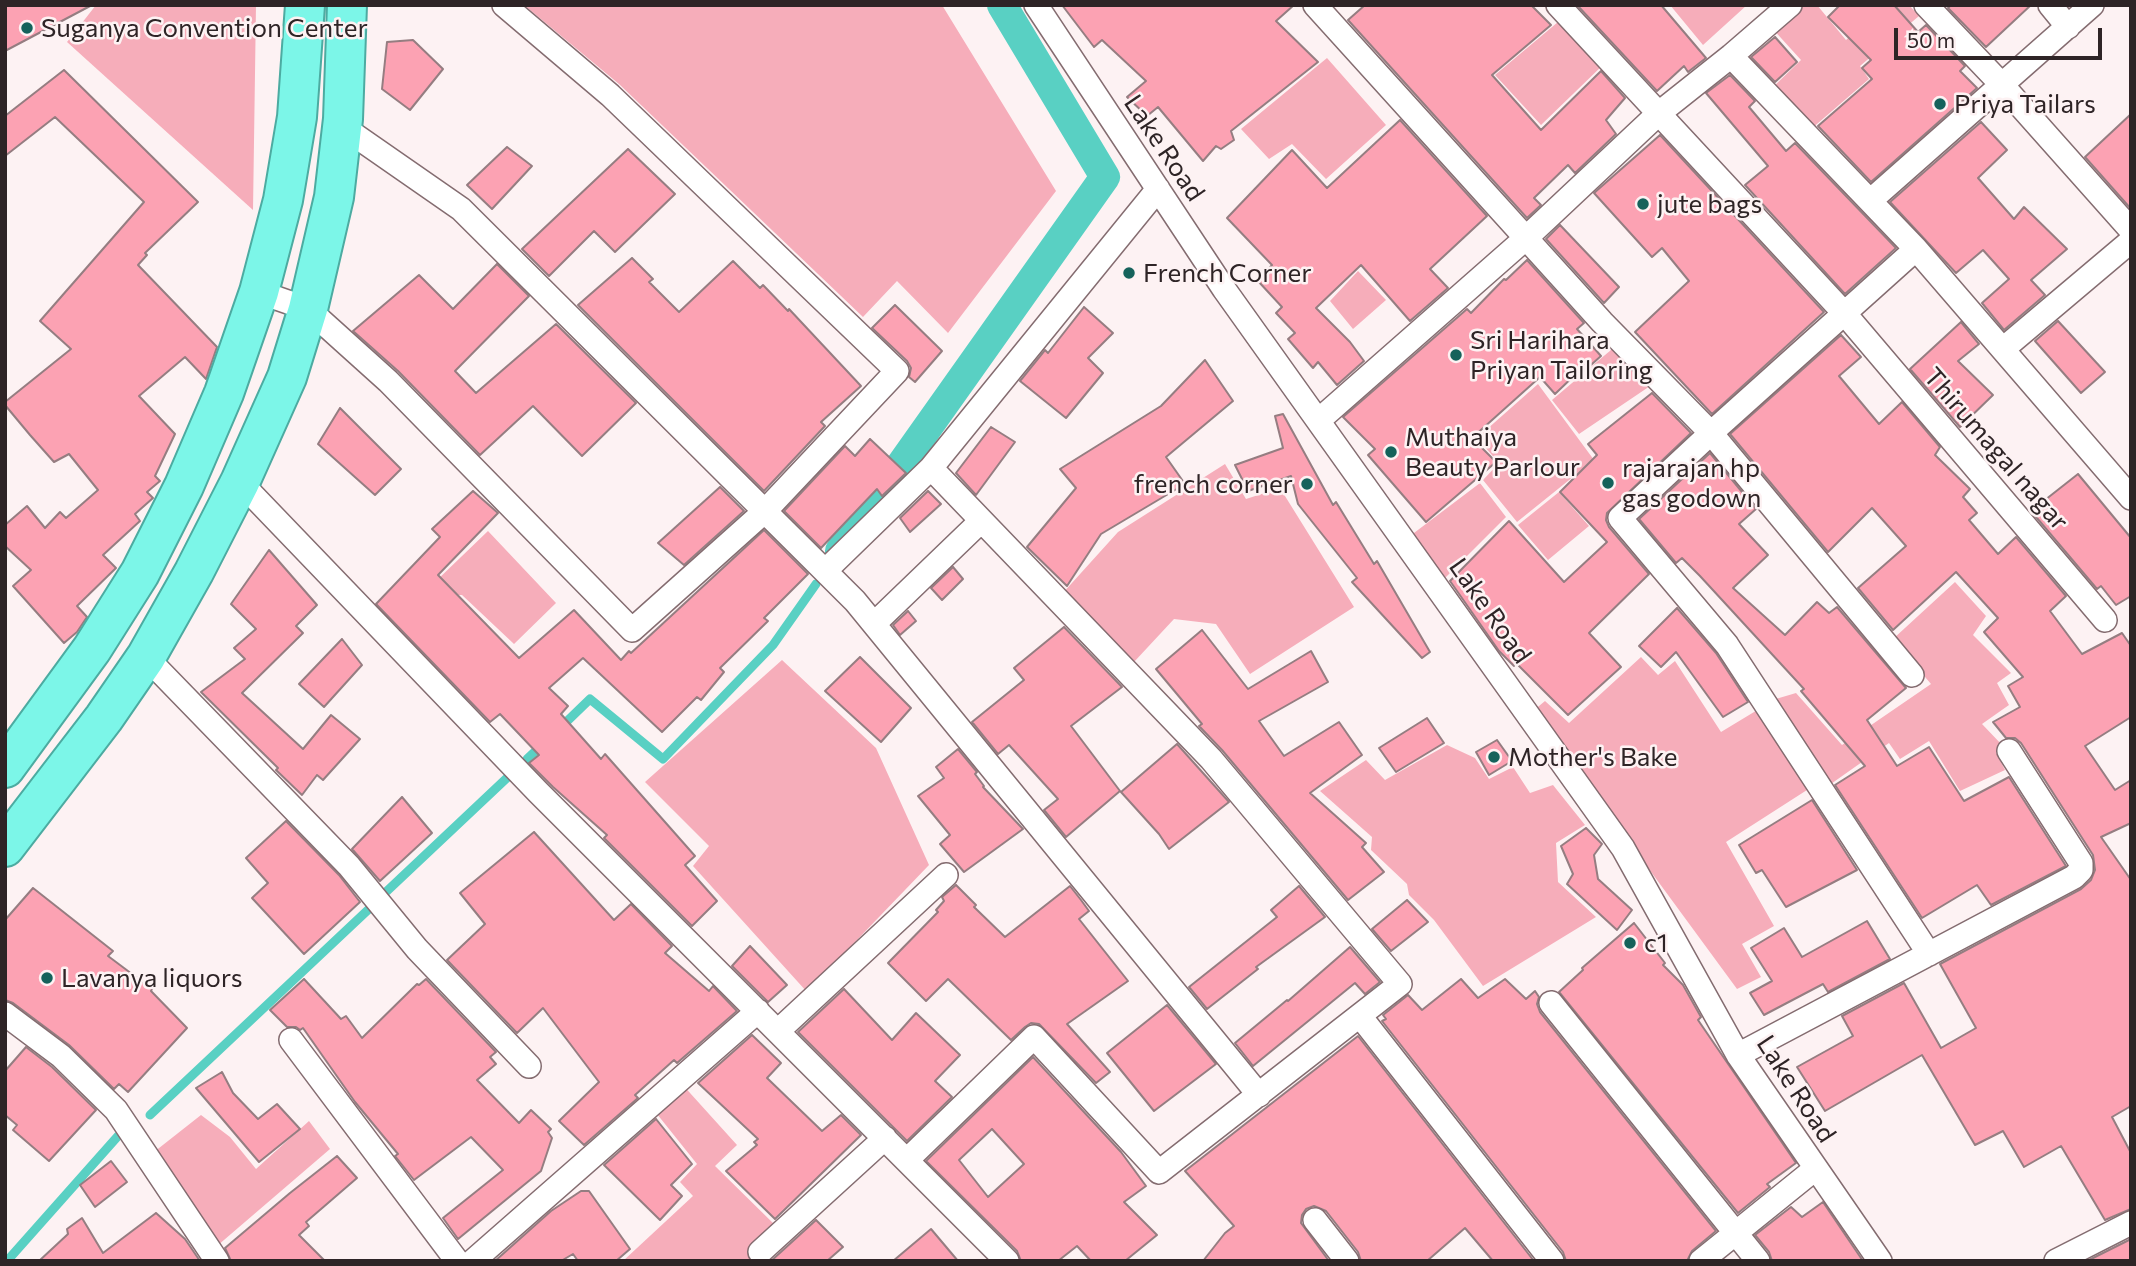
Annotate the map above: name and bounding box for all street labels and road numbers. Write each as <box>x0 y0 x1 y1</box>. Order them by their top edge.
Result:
street label: Lake Road <box>1117 89 1211 207</box>
street label: Thirumagal nagar <box>1917 361 2075 537</box>
street label: Lake Road <box>1442 552 1538 670</box>
street label: Lake Road <box>1750 1030 1842 1148</box>

